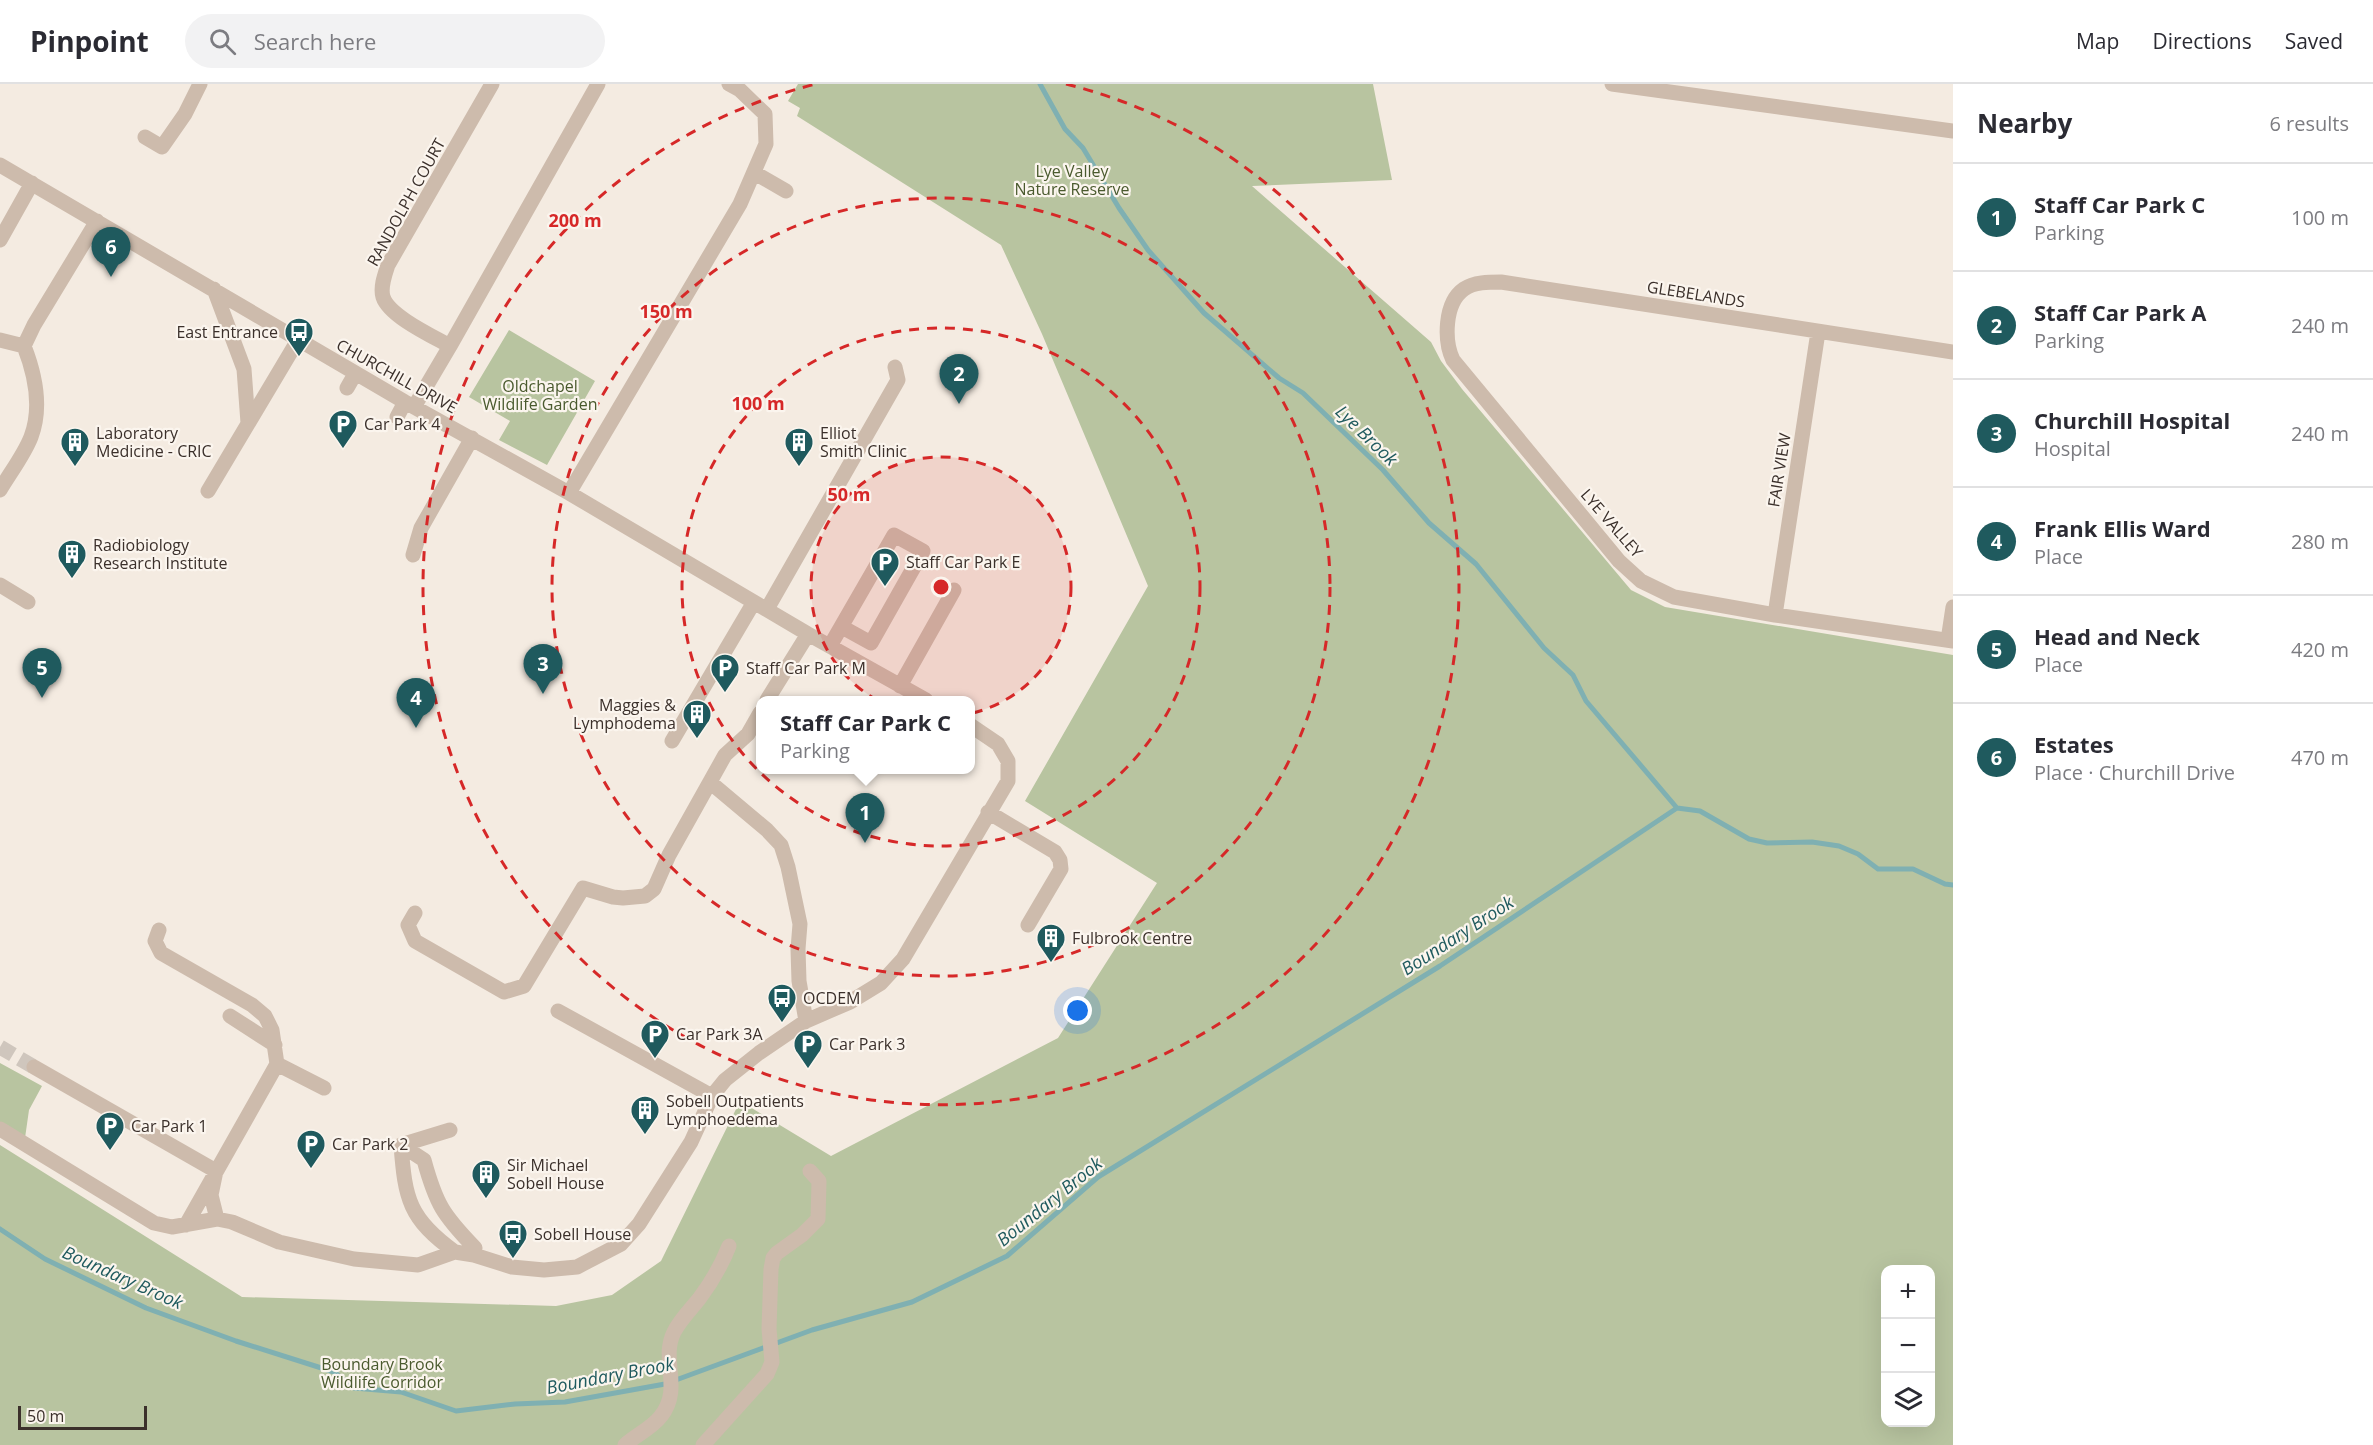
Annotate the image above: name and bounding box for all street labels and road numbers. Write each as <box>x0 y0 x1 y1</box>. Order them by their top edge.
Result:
street label: RANDOLPH COURT <box>362 134 450 270</box>
street label: GLEBELANDS <box>1645 275 1747 313</box>
street label: CHURCHILL DRIVE <box>333 334 461 418</box>
street label: FAIR VIEW <box>1762 431 1796 509</box>
street label: LYE VALLEY <box>1576 484 1648 562</box>

